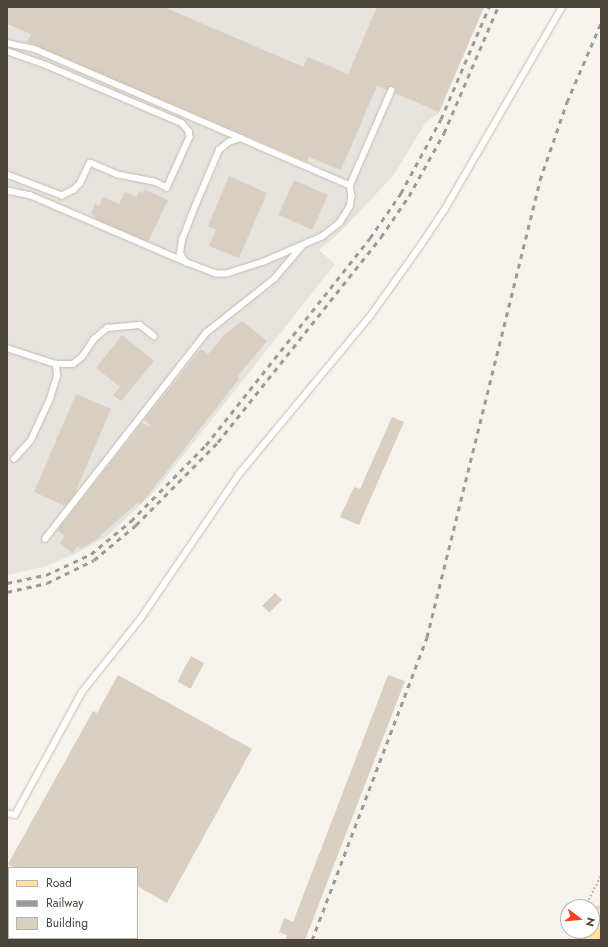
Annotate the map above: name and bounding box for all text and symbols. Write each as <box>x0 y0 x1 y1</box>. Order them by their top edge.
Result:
legend <box>8 867 138 939</box>
text: Road <box>46 874 72 892</box>
text: Railway <box>46 894 84 912</box>
north arrow <box>560 899 600 939</box>
text: Building <box>46 914 88 932</box>
text: N <box>582 916 599 928</box>

